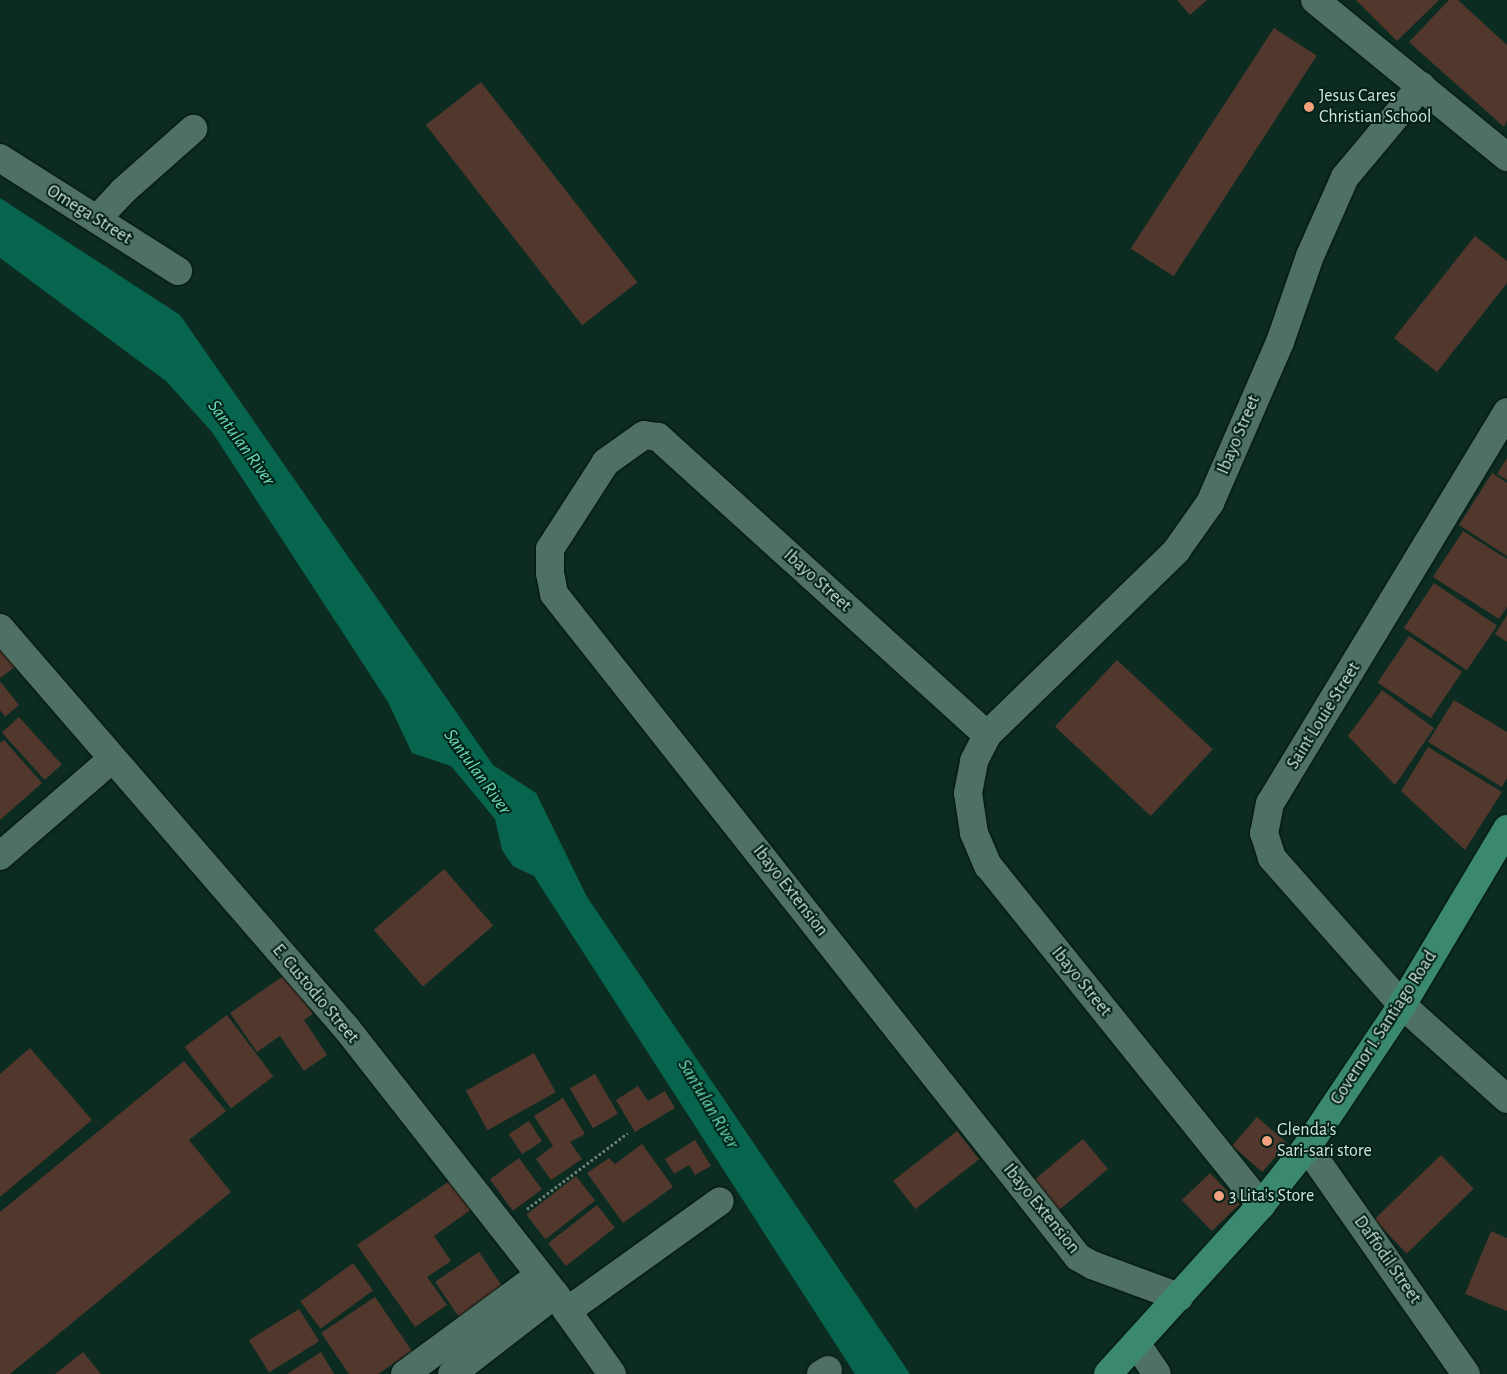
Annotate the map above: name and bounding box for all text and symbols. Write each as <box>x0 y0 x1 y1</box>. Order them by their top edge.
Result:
place label: Jesus Cares Christian School <box>1319 86 1431 128</box>
marker: Jesus Cares Christian School <box>1303 101 1315 113</box>
street label: Omega Street <box>43 180 135 250</box>
street label: Ibayo Street <box>1213 392 1265 478</box>
water label: Santulan River <box>202 396 280 490</box>
street label: Ibayo Street <box>779 545 855 617</box>
street label: Saint Louie Street <box>1283 659 1365 773</box>
water label: Santulan River <box>438 725 516 819</box>
street label: Ibayo Extension <box>748 841 832 941</box>
street label: E. Custodio Street <box>267 940 363 1048</box>
street label: Ibayo Street <box>1046 943 1116 1021</box>
street label: Governor I. Santiago Road <box>1326 947 1442 1109</box>
water label: Santulan River <box>672 1055 744 1153</box>
place label: Glenda's Sari-sari store <box>1277 1120 1372 1162</box>
marker: Glenda's Sari-sari store <box>1261 1135 1273 1147</box>
street label: Ibayo Extension <box>998 1159 1084 1259</box>
place label: 3 Lita's Store <box>1229 1185 1314 1207</box>
marker: 3 Lita's Store <box>1213 1190 1225 1202</box>
street label: Daffodil Street <box>1349 1212 1425 1308</box>

